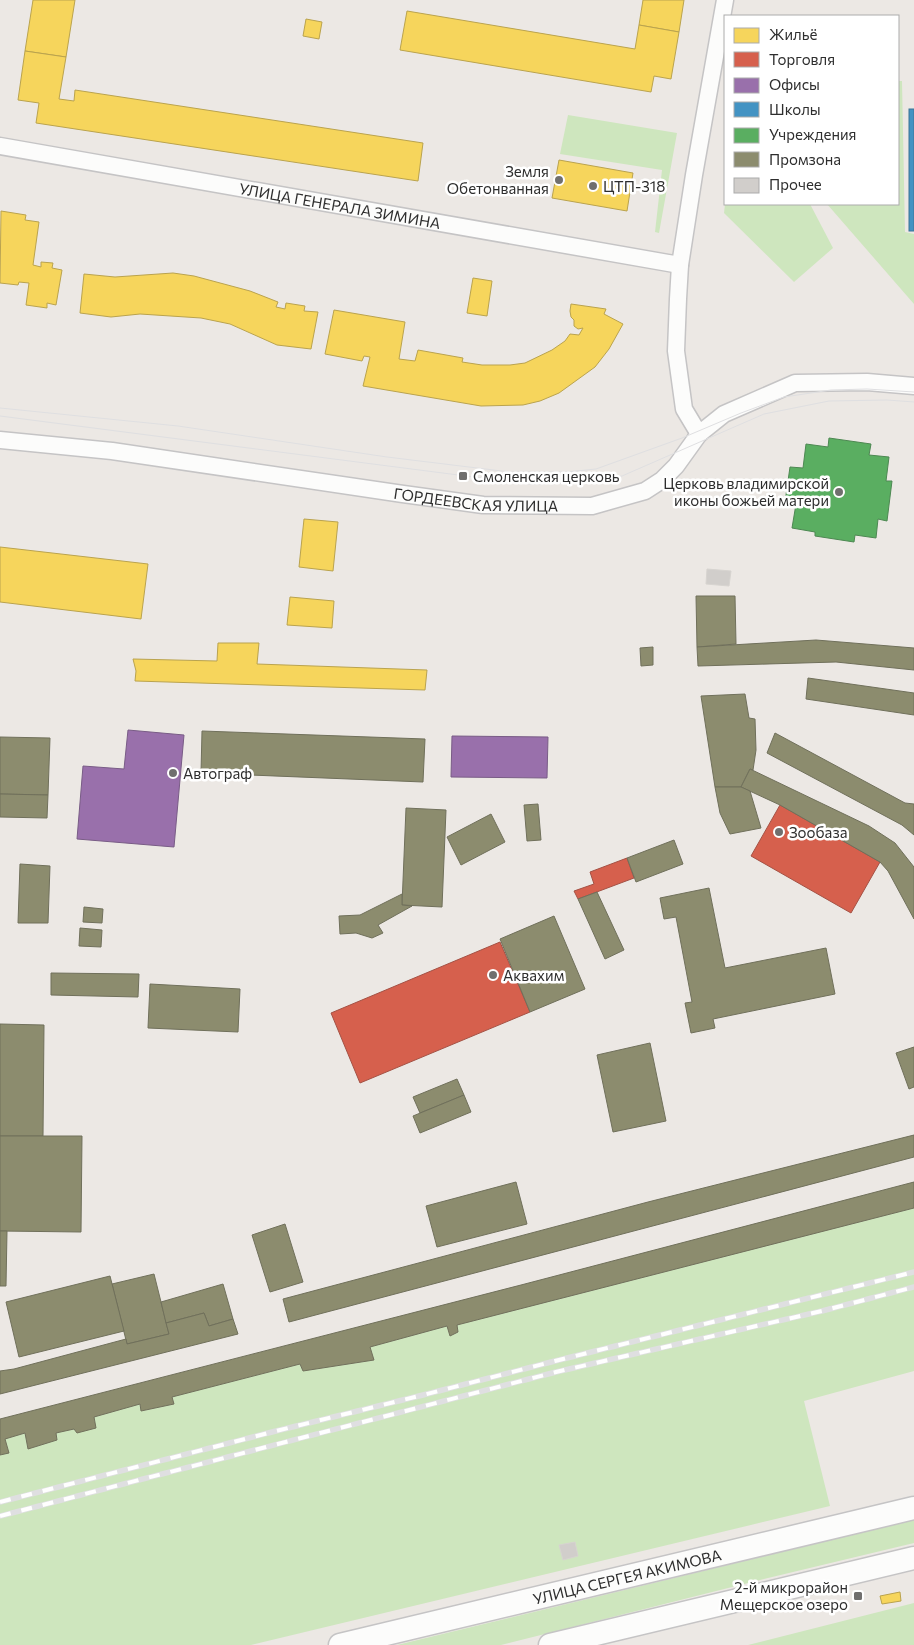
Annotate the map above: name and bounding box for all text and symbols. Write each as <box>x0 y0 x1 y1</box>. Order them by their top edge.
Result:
legend <box>724 15 899 205</box>
text: Жильё <box>769 25 817 43</box>
text: Торговля <box>769 50 835 68</box>
text: Офисы <box>769 75 820 93</box>
text: Школы <box>769 100 821 118</box>
text: Учреждения <box>769 125 856 143</box>
text: Промзона <box>769 150 841 168</box>
place label: Земля Обетонванная <box>447 162 549 197</box>
marker: Земля Обетонванная <box>553 174 565 186</box>
text: Прочее <box>769 175 822 193</box>
place label: ЦТП-318 <box>603 177 665 195</box>
street label: УЛИЦА ГЕНЕРАЛА ЗИМИНА <box>238 179 442 232</box>
marker: ЦТП-318 <box>587 180 599 192</box>
place label: Смоленская церковь <box>473 467 620 485</box>
marker: Смоленская церковь <box>457 470 469 482</box>
place label: Церковь владимирской иконы божьей матери <box>663 474 829 509</box>
street label: ГОРДЕЕВСКАЯ УЛИЦА <box>393 484 558 515</box>
marker: Церковь владимирской иконы божьей матери <box>833 486 845 498</box>
place label: Автограф <box>183 764 252 782</box>
marker: Автограф <box>167 767 179 779</box>
place label: Зообаза <box>789 823 847 841</box>
marker: Зообаза <box>773 826 785 838</box>
place label: Аквахим <box>503 966 564 984</box>
marker: Аквахим <box>487 969 499 981</box>
street label: УЛИЦА СЕРГЕЯ АКИМОВА <box>531 1545 723 1608</box>
place label: 2-й микрорайон Мещерское озеро <box>720 1578 848 1613</box>
marker: 2-й микрорайон Мещерское озеро <box>852 1590 864 1602</box>

